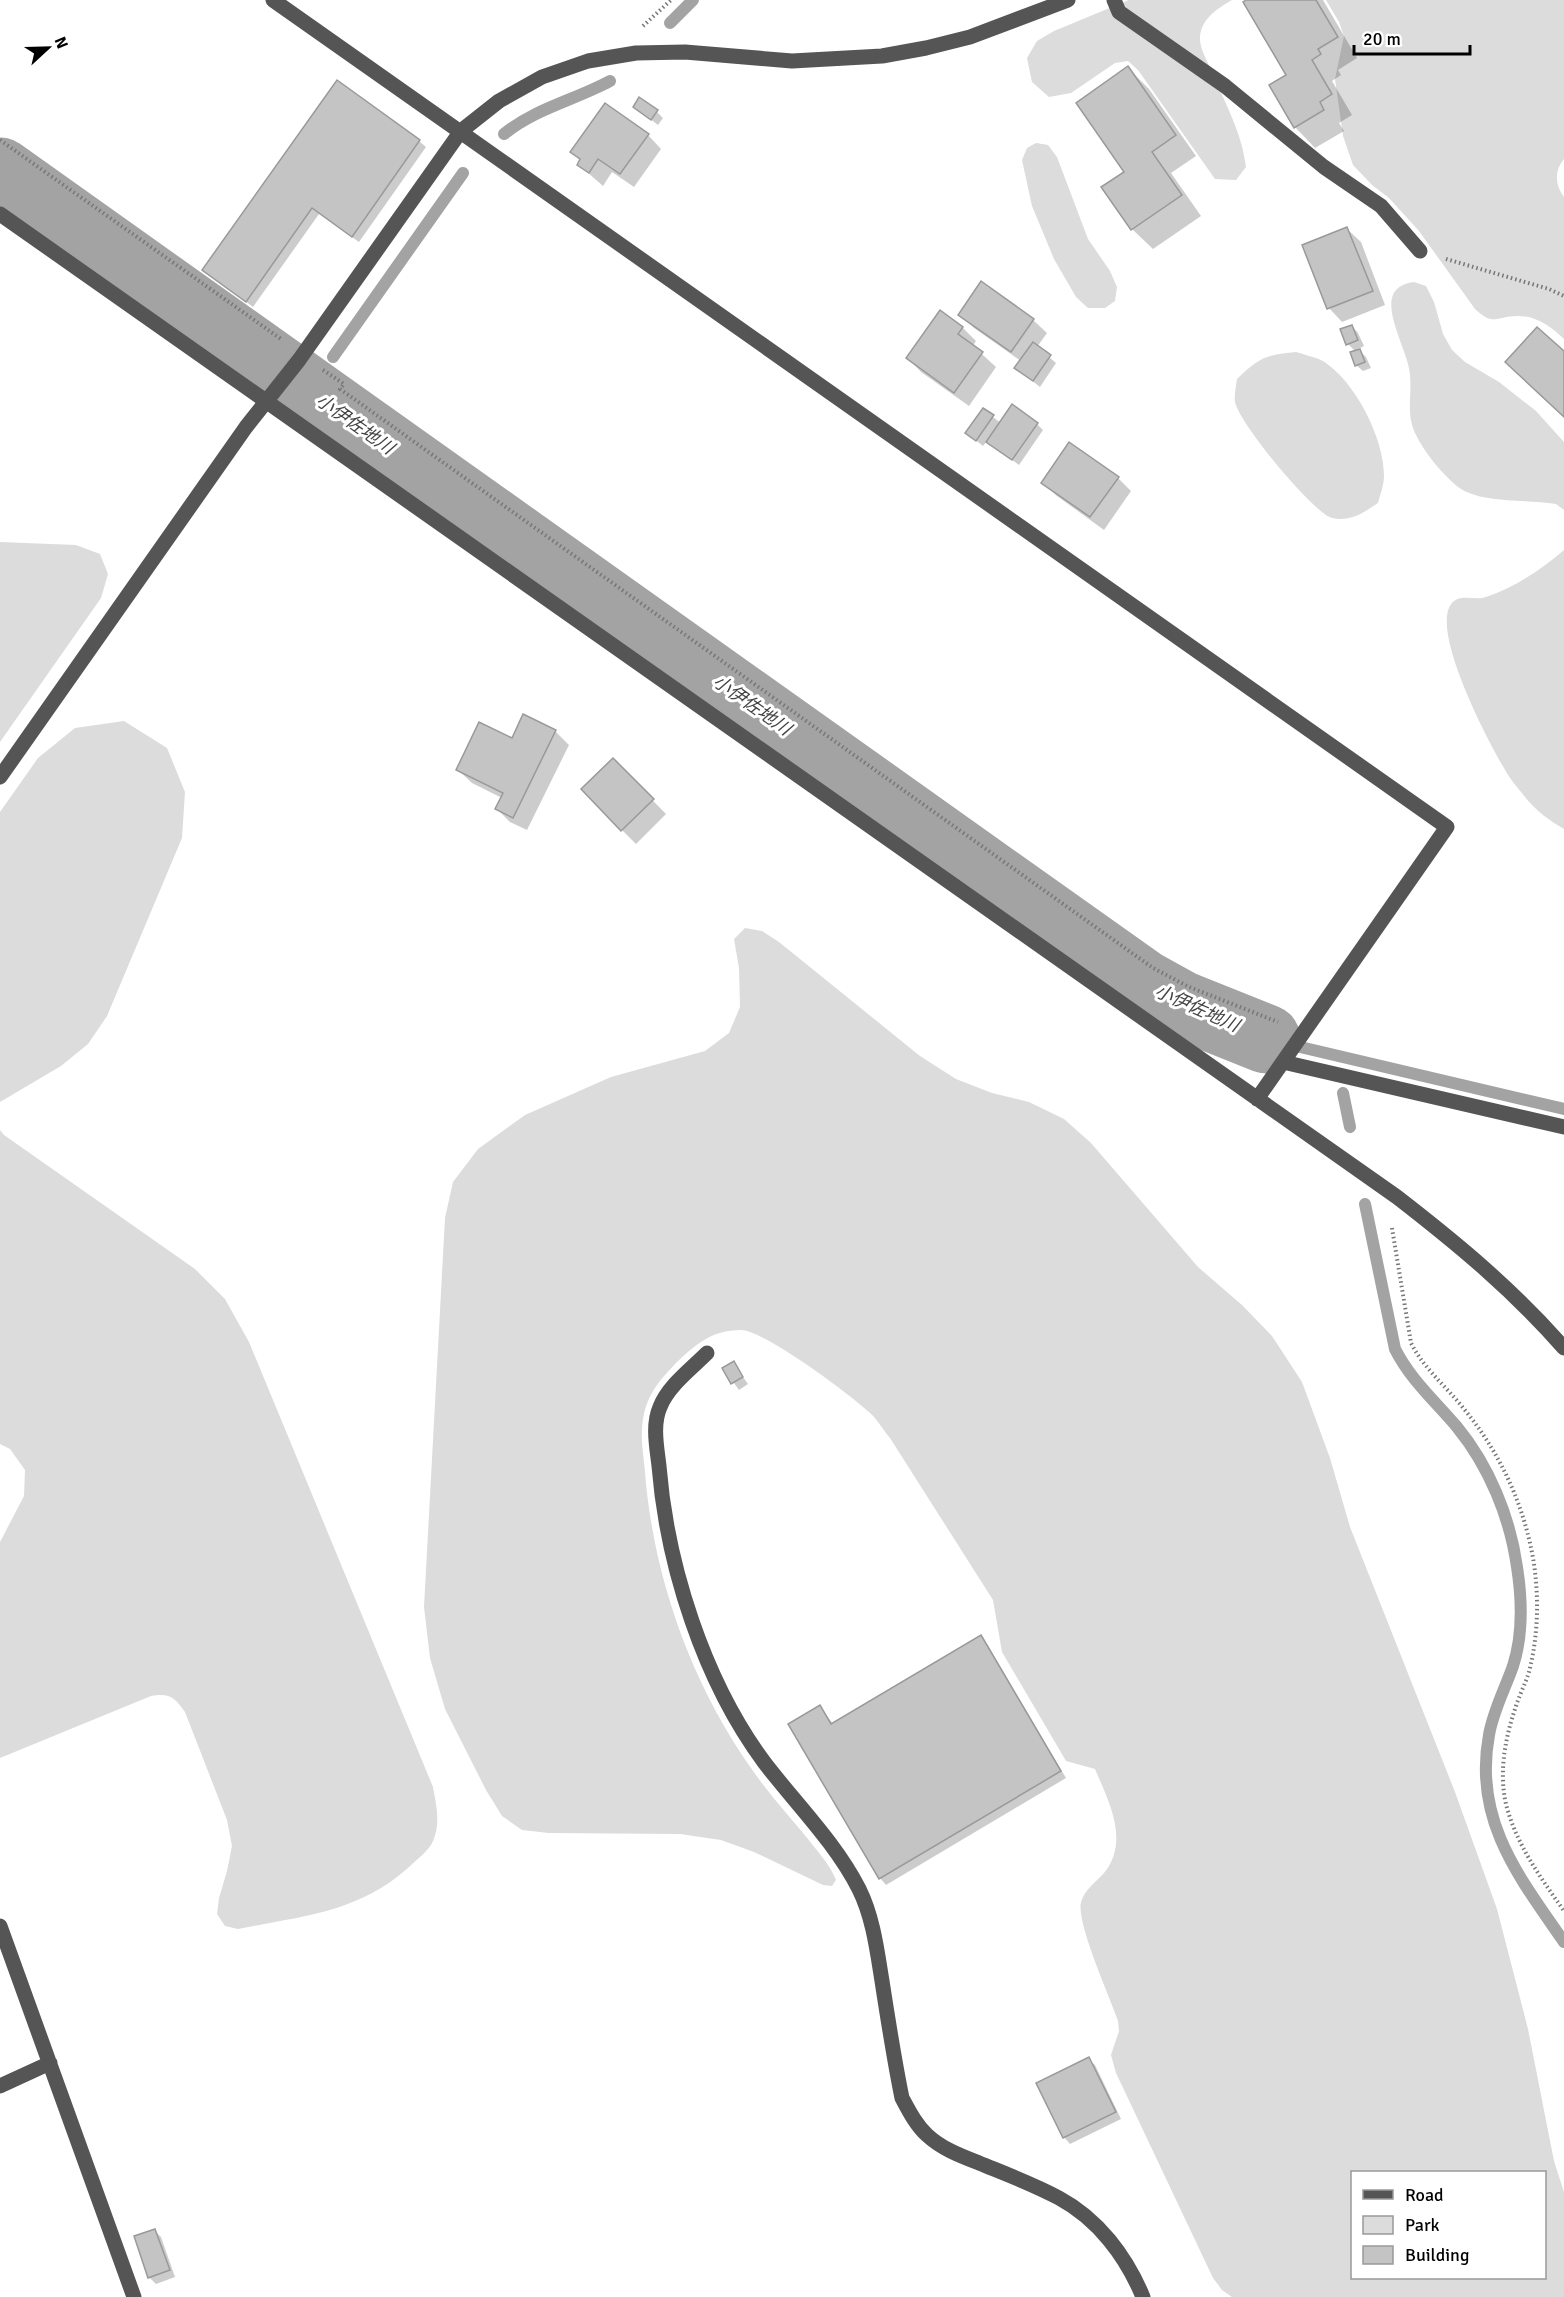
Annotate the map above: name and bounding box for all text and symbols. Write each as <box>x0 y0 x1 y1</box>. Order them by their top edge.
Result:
north arrow <box>18 18 78 78</box>
scale bar <box>1354 18 1470 56</box>
text: 20 m <box>1363 28 1401 50</box>
text: N <box>50 34 72 52</box>
water label: 小伊佐地川 <box>312 389 400 460</box>
water label: 小伊佐地川 <box>709 670 797 741</box>
water label: 小伊佐地川 <box>1151 980 1244 1037</box>
legend <box>1351 2171 1546 2279</box>
text: Road <box>1405 2184 1444 2206</box>
text: Park <box>1405 2214 1440 2236</box>
text: Building <box>1405 2244 1469 2266</box>

